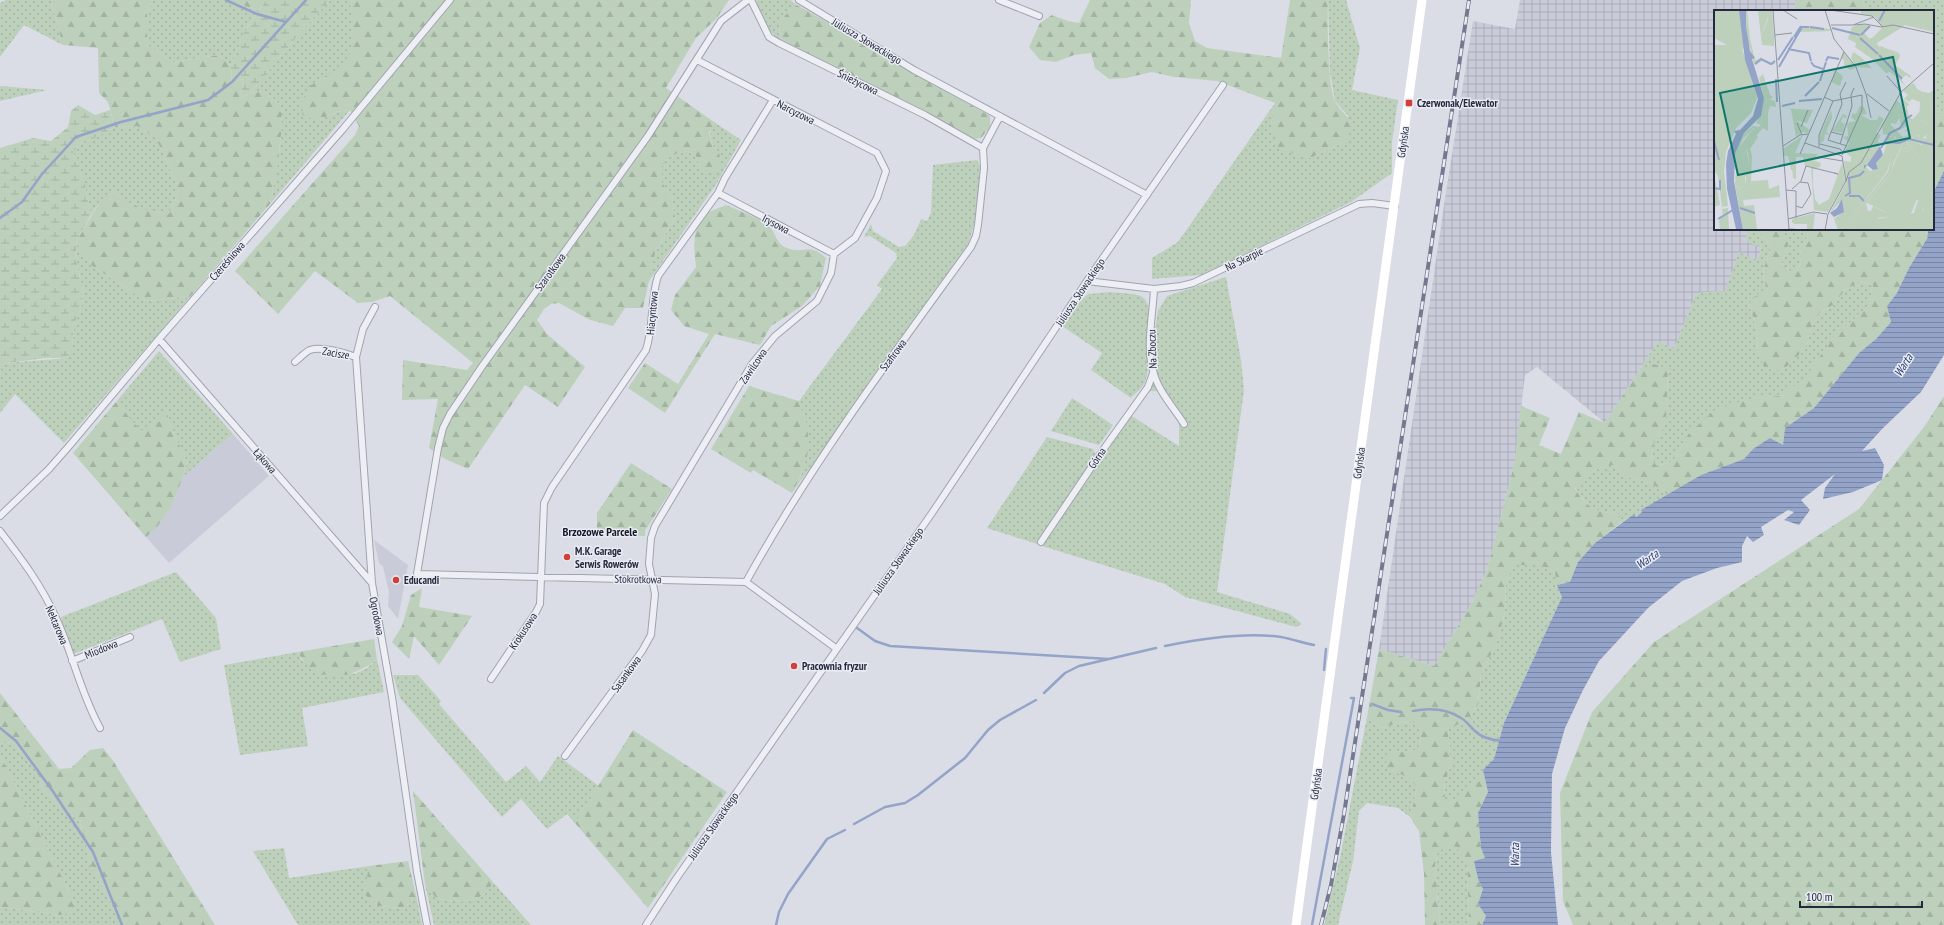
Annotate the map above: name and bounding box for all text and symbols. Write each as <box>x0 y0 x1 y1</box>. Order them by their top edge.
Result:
inset map <box>1714 10 1934 230</box>
street label: Juliusza Słowackiego <box>829 14 905 67</box>
street label: Śnieżycowa <box>835 66 881 98</box>
place label: Czerwonak/Elewator <box>1417 96 1498 110</box>
street label: Narcyzowa <box>775 97 817 127</box>
marker: Czerwonak/Elewator <box>1404 98 1414 108</box>
street label: Gdyńska <box>1394 125 1412 159</box>
street label: Irysowa <box>760 211 792 237</box>
street label: Czereśniowa <box>206 239 248 283</box>
street label: Na Skarpie <box>1223 244 1266 274</box>
street label: Szarotkowa <box>532 250 568 294</box>
street label: Juliusza Słowackiego <box>1052 255 1108 329</box>
street label: Hiacyntowa <box>643 291 661 335</box>
street label: Na Zboczu <box>1144 329 1160 369</box>
street label: Szafirowa <box>877 336 909 374</box>
street label: Zacisze <box>321 344 351 362</box>
street label: Zawilcowa <box>736 346 770 386</box>
water label: Warta <box>1890 350 1916 379</box>
street label: Górna <box>1085 445 1109 471</box>
street label: Łąkowa <box>250 446 280 476</box>
street label: Gdyńska <box>1350 446 1368 480</box>
district label: Brzozowe Parcele <box>563 524 637 539</box>
street label: Juliusza Słowackiego <box>869 524 927 598</box>
place label: M.K. Garage Serwis Rowerów <box>575 544 639 571</box>
water label: Warta <box>1633 545 1662 572</box>
marker: M.K. Garage Serwis Rowerów <box>562 552 572 562</box>
street label: Stokrotkowa <box>614 572 662 586</box>
place label: Educandi <box>404 573 440 587</box>
marker: Educandi <box>391 575 401 585</box>
street label: Ogrodowa <box>366 596 388 636</box>
street label: Nektarowa <box>43 604 71 646</box>
street label: Krokusowa <box>506 610 540 652</box>
street label: Miodowa <box>82 636 120 662</box>
street label: Sasankowa <box>608 653 644 695</box>
place label: Pracownia fryzur <box>802 659 868 673</box>
marker: Pracownia fryzur <box>789 661 799 671</box>
street label: Gdyńska <box>1307 767 1325 801</box>
street label: Juliusza Słowackiego <box>684 789 742 863</box>
water label: Warta <box>1507 842 1522 867</box>
scale bar <box>1800 883 1922 909</box>
text: 100 m <box>1806 889 1833 904</box>

